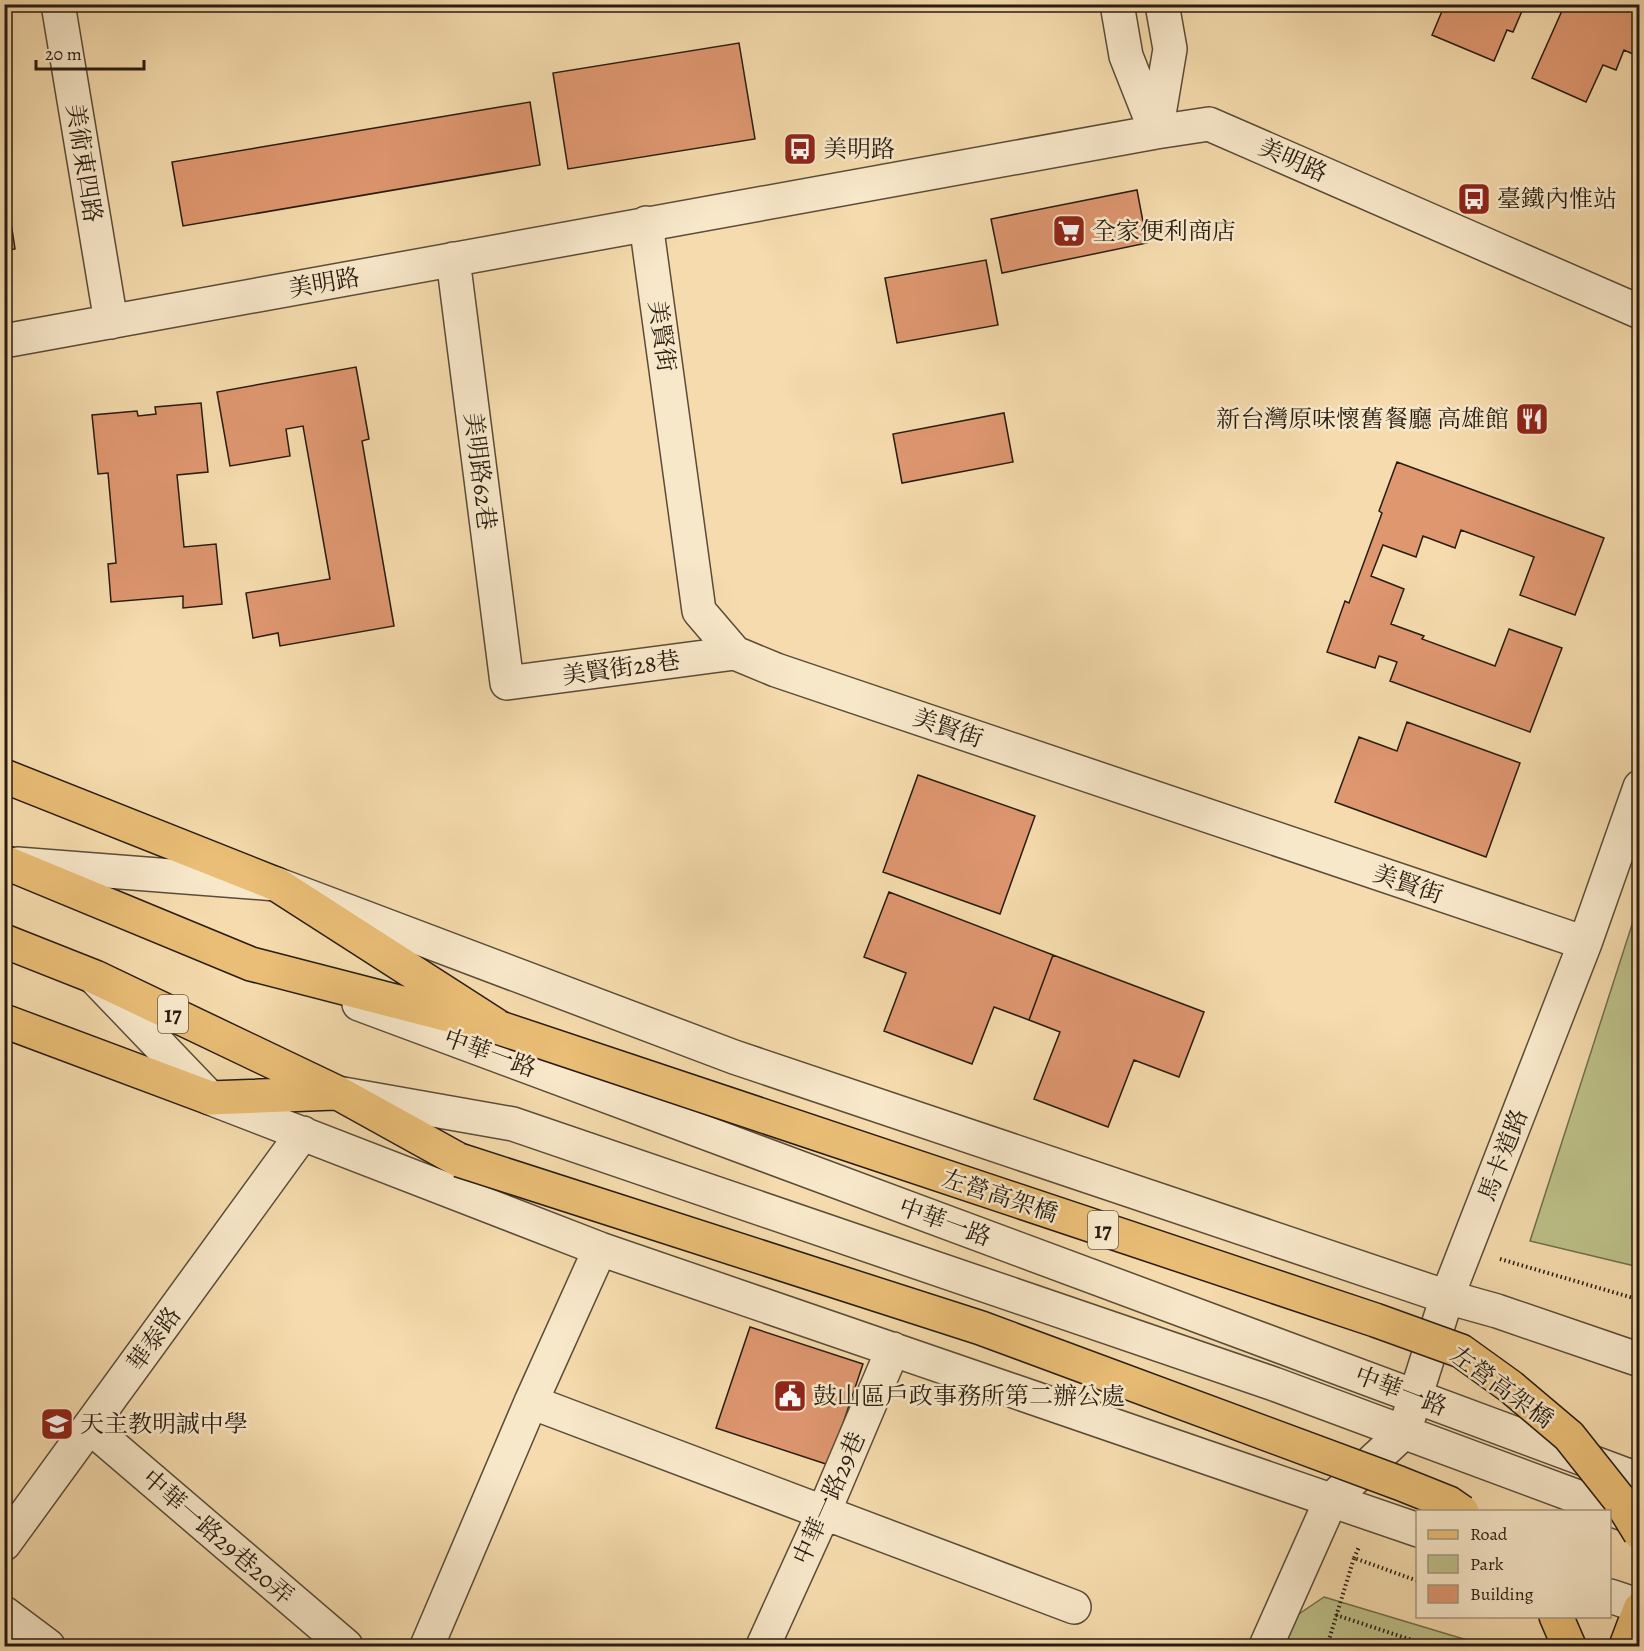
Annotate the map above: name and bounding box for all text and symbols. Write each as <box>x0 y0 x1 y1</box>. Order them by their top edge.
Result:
scale bar <box>36 33 144 71</box>
text: 20 m <box>45 42 82 66</box>
street label: 美術東四路 <box>59 101 109 225</box>
bus stop icon: 美明路 <box>782 131 818 167</box>
street label: 美明路 <box>1254 131 1332 189</box>
place label: 美明路 <box>823 133 895 165</box>
bus stop icon: 臺鐵內惟站 <box>1456 181 1492 217</box>
place label: 臺鐵內惟站 <box>1497 183 1617 215</box>
supermarket icon: 全家便利商店 <box>1051 213 1087 249</box>
place label: 全家便利商店 <box>1092 215 1236 247</box>
street label: 美明路 <box>286 261 362 305</box>
street label: 美賢街 <box>641 298 683 374</box>
restaurant icon: 新台灣原味懷舊餐廳 高雄館 <box>1514 401 1550 437</box>
place label: 新台灣原味懷舊餐廳 高雄館 <box>1216 403 1509 435</box>
street label: 美明路62巷 <box>457 410 503 532</box>
street label: 美賢街28巷 <box>560 644 682 692</box>
street label: 美賢街 <box>909 701 987 755</box>
street label: 美賢街 <box>1369 857 1447 911</box>
road number: 17 <box>158 995 188 1033</box>
street label: 中華一路 <box>439 1022 541 1084</box>
street label: 馬卡道路 <box>1471 1104 1535 1206</box>
street label: 左營高架橋 <box>938 1162 1062 1230</box>
street label: 中華一路 <box>894 1191 996 1253</box>
road number: 17 <box>1088 1211 1118 1249</box>
street label: 華泰路 <box>120 1300 188 1378</box>
street label: 左營高架橋 <box>1444 1339 1560 1435</box>
street label: 中華一路 <box>1350 1359 1452 1423</box>
public building icon: 鼓山區戶政事務所第二辦公處 <box>772 1378 808 1414</box>
place label: 鼓山區戶政事務所第二辦公處 <box>813 1380 1125 1412</box>
school or university icon: 天主教明誠中學 <box>39 1406 75 1442</box>
place label: 天主教明誠中學 <box>80 1408 248 1440</box>
street label: 中華一路29巷 <box>785 1426 873 1570</box>
street label: 中華一路29巷20弄 <box>136 1462 300 1612</box>
legend <box>1416 1510 1611 1618</box>
text: Road <box>1470 1522 1508 1546</box>
text: Park <box>1470 1552 1504 1576</box>
text: Building <box>1470 1582 1534 1606</box>

